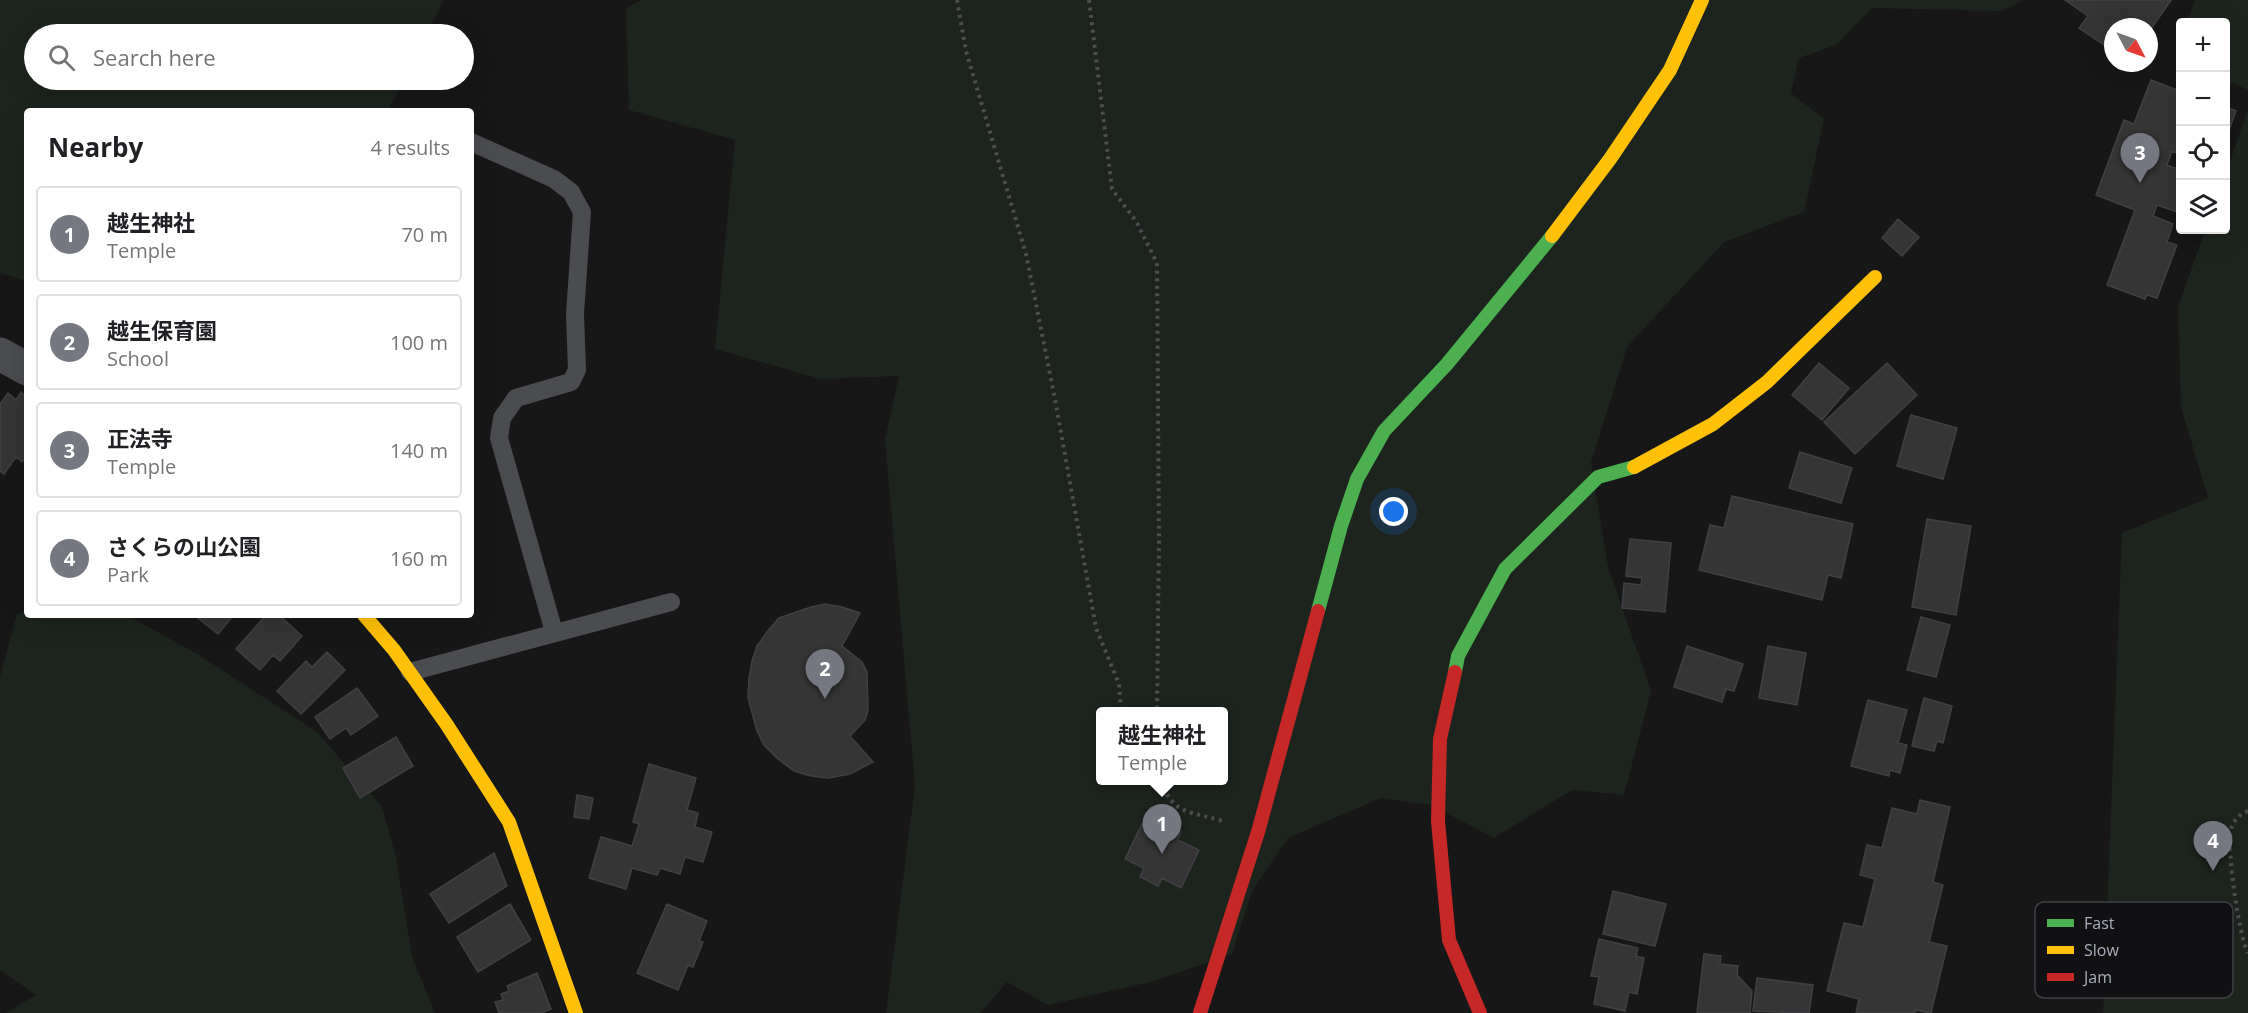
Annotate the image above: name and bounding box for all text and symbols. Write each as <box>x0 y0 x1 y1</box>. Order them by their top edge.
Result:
north arrow <box>2104 18 2158 72</box>
map controls <box>2176 18 2230 234</box>
button: + <box>2176 18 2230 72</box>
search box <box>24 24 474 90</box>
icon: search <box>45 41 78 74</box>
text: Search here <box>93 42 216 72</box>
button: − <box>2176 72 2230 126</box>
button: locate <box>2176 126 2230 180</box>
text: Nearby <box>48 129 143 165</box>
text: 4 results <box>370 134 450 161</box>
pin: 3 <box>2120 134 2160 183</box>
button: layers <box>2176 180 2230 234</box>
text: 越生神社 <box>107 207 195 237</box>
text: 1 <box>64 221 75 248</box>
text: 70 m <box>401 221 448 248</box>
text: Temple <box>107 237 176 264</box>
text: 越生保育園 <box>107 315 217 345</box>
text: 2 <box>64 329 75 356</box>
text: 100 m <box>390 329 448 356</box>
text: School <box>107 345 169 372</box>
text: 正法寺 <box>107 423 173 453</box>
text: 3 <box>64 437 75 464</box>
text: 140 m <box>390 437 448 464</box>
text: Temple <box>107 453 176 480</box>
your location <box>1379 497 1408 526</box>
text: さくらの山公園 <box>107 531 261 561</box>
text: 4 <box>64 545 75 572</box>
text: 160 m <box>390 545 448 572</box>
text: Park <box>107 561 149 588</box>
pin: 2 <box>806 650 844 699</box>
popup <box>1096 707 1228 785</box>
text: 越生神社 <box>1118 719 1206 749</box>
text: Temple <box>1118 749 1187 776</box>
pin: 1 <box>1142 804 1182 854</box>
pin: 4 <box>2194 822 2232 871</box>
legend <box>2035 902 2233 998</box>
text: Fast <box>2084 912 2115 934</box>
text: Slow <box>2084 939 2119 961</box>
text: Jam <box>2082 966 2112 988</box>

